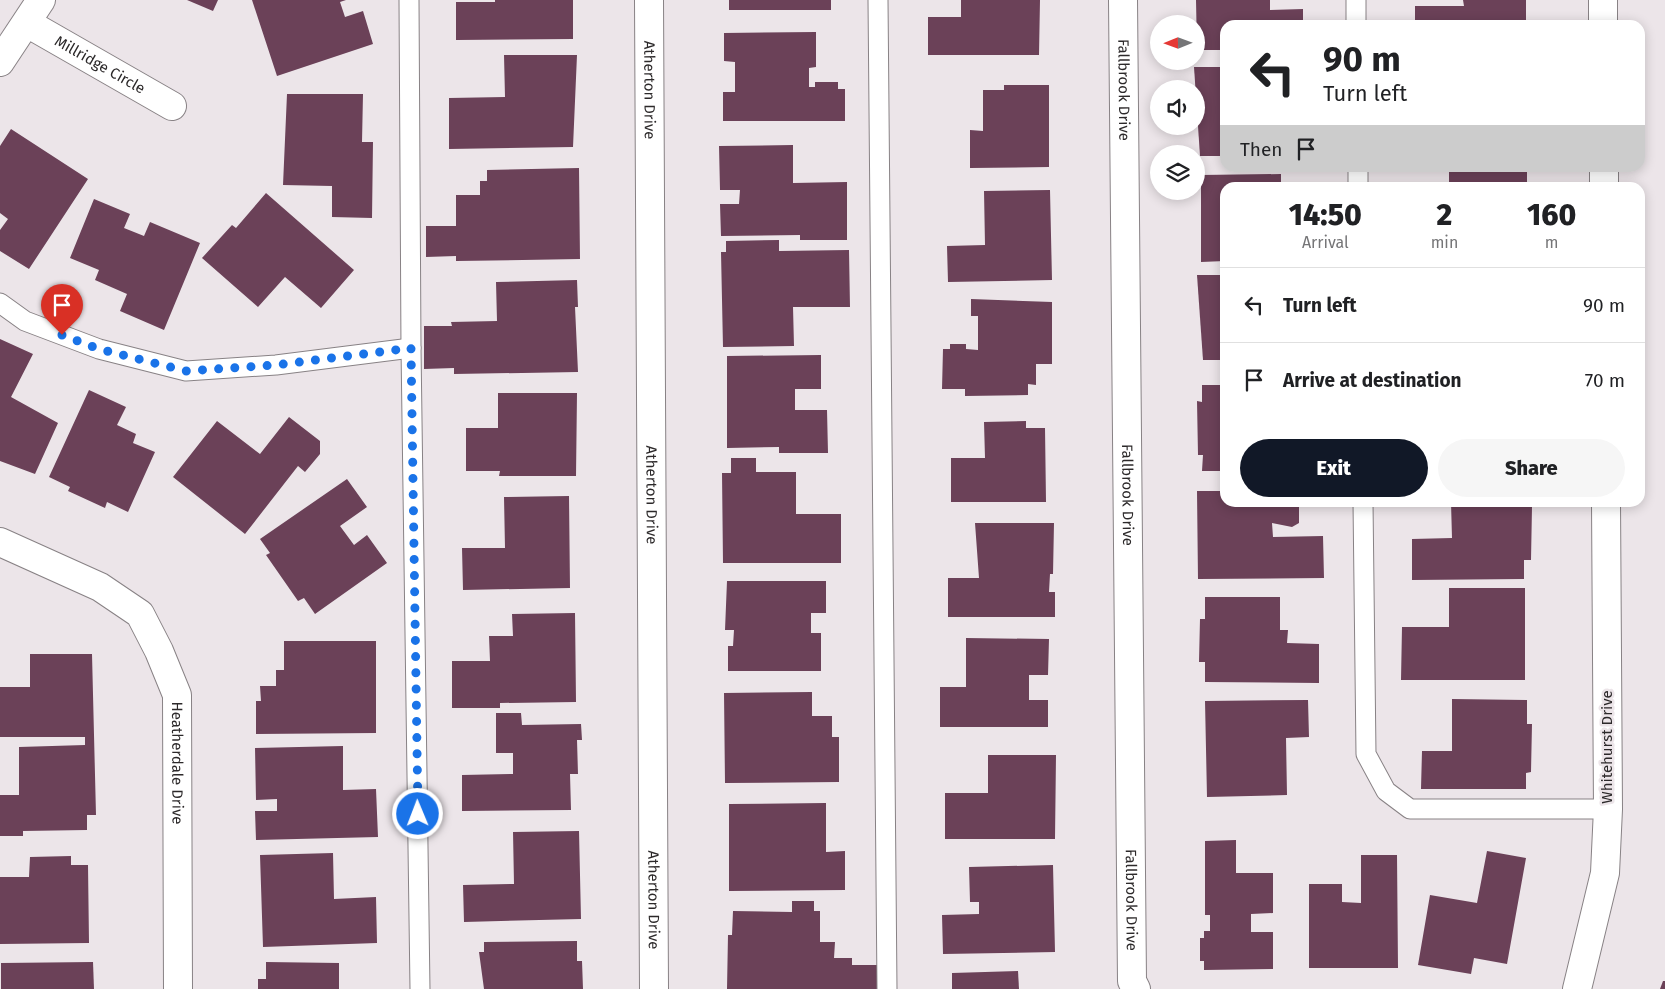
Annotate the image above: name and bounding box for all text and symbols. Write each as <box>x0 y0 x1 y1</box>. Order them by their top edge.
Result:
north arrow <box>1150 15 1205 70</box>
map controls <box>1150 15 1205 200</box>
street label: Millridge Circle <box>52 32 148 98</box>
text: 90 m <box>1323 38 1401 80</box>
street label: Fallbrook Drive <box>1114 39 1133 141</box>
icon: left <box>1240 40 1305 105</box>
street label: Atherton Drive <box>640 41 659 139</box>
button: sound <box>1150 80 1205 135</box>
text: Turn left <box>1323 80 1407 107</box>
icon: arrive <box>1292 135 1320 163</box>
text: Then <box>1240 138 1282 161</box>
button: layers <box>1150 145 1205 200</box>
text: 14:50 <box>1289 197 1362 233</box>
text: 2 <box>1437 197 1452 233</box>
text: 160 <box>1527 197 1576 233</box>
text: Arrival <box>1302 233 1349 252</box>
text: min <box>1431 233 1458 252</box>
text: m <box>1545 233 1558 252</box>
pin <box>41 284 83 335</box>
icon: arrive <box>48 291 76 319</box>
icon: left <box>1240 291 1268 319</box>
text: Turn left <box>1283 294 1357 317</box>
text: 90 m <box>1583 294 1625 317</box>
icon: arrive <box>1240 366 1268 394</box>
text: Arrive at destination <box>1283 369 1462 392</box>
text: 70 m <box>1585 369 1625 392</box>
button: Exit <box>1240 439 1428 497</box>
button: Share <box>1438 439 1625 497</box>
street label: Fallbrook Drive <box>1118 444 1137 546</box>
street label: Atherton Drive <box>642 446 661 544</box>
street label: Whitehurst Drive <box>1598 690 1616 804</box>
street label: Heatherdale Drive <box>168 701 186 824</box>
position arrow <box>391 787 443 839</box>
street label: Fallbrook Drive <box>1122 849 1141 951</box>
street label: Atherton Drive <box>644 851 663 949</box>

